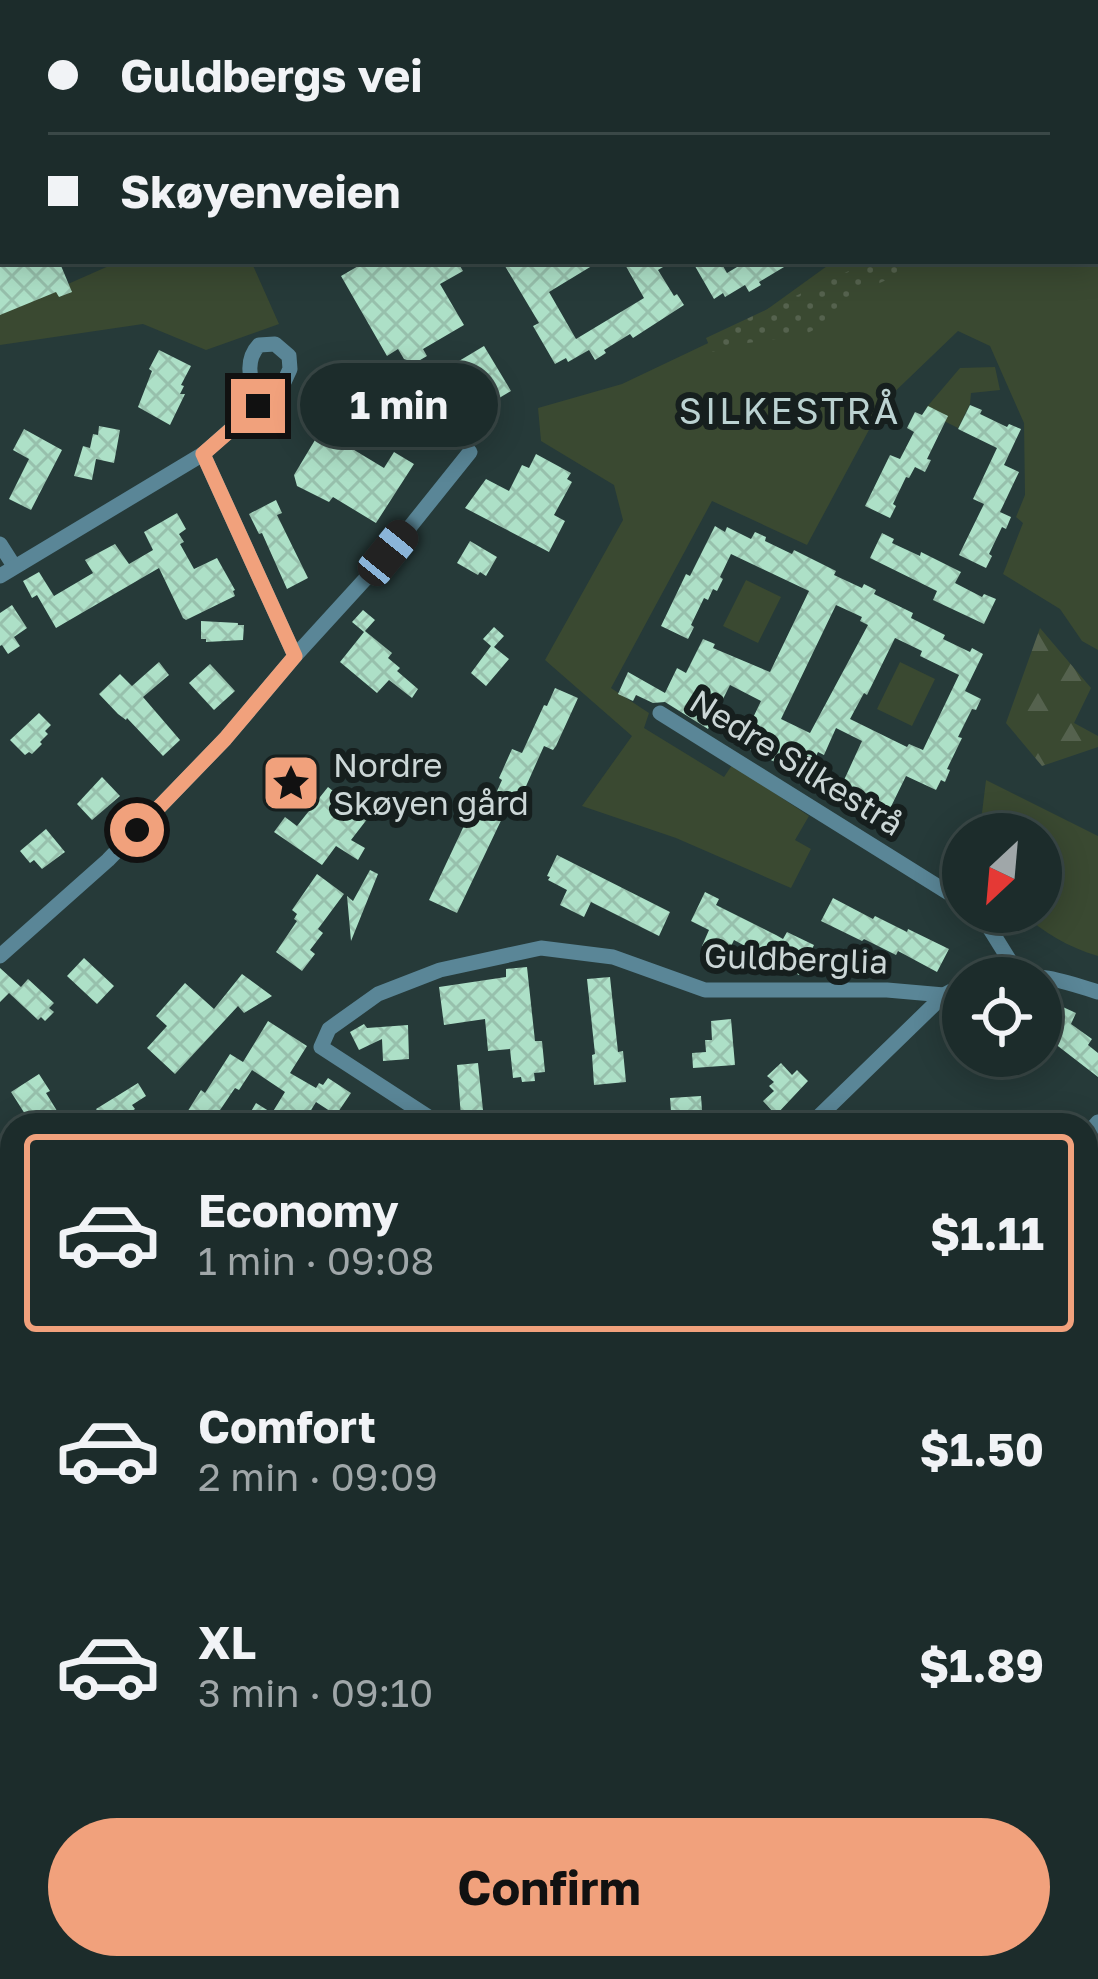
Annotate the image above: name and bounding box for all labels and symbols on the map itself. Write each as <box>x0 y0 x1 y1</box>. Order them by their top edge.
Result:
callout: 1 min <box>300 364 498 448</box>
route end <box>231 379 285 433</box>
district label: SILKESTRÅ <box>679 388 901 432</box>
car <box>351 514 425 592</box>
street label: Nedre Silkestrå <box>683 681 911 843</box>
place label: Nordre Skøyen gård <box>333 745 529 822</box>
place icon: Nordre Skøyen gård <box>260 752 322 814</box>
route start <box>110 803 164 857</box>
north arrow <box>942 813 1062 933</box>
street label: Guldberglia <box>703 935 889 981</box>

